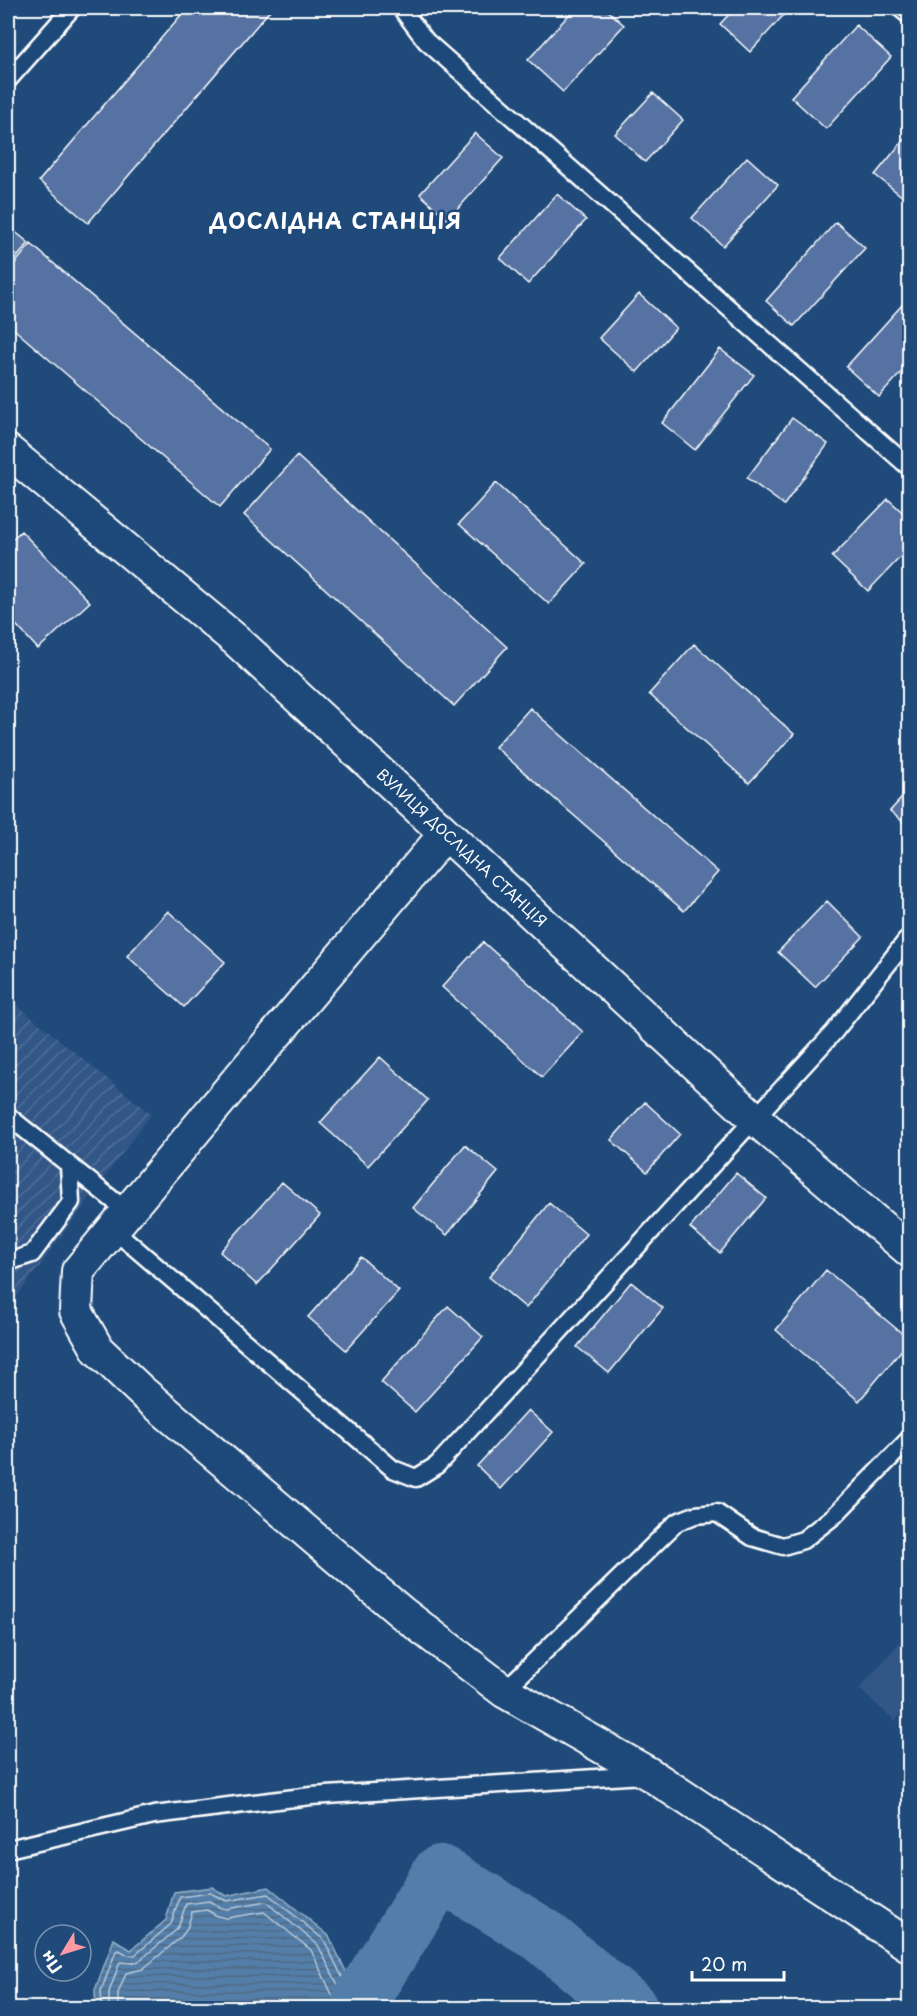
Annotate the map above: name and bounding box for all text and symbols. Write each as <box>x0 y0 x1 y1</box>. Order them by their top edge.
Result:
district label: ДОСЛІДНА СТАНЦІЯ <box>209 204 462 236</box>
street label: ВУЛИЦЯ ДОСЛІДНА СТАНЦІЯ <box>372 762 553 932</box>
north arrow <box>33 1923 93 1983</box>
scale bar <box>692 1944 784 1982</box>
text: Пн <box>34 1946 67 1979</box>
text: 20 m <box>701 1950 747 1977</box>

